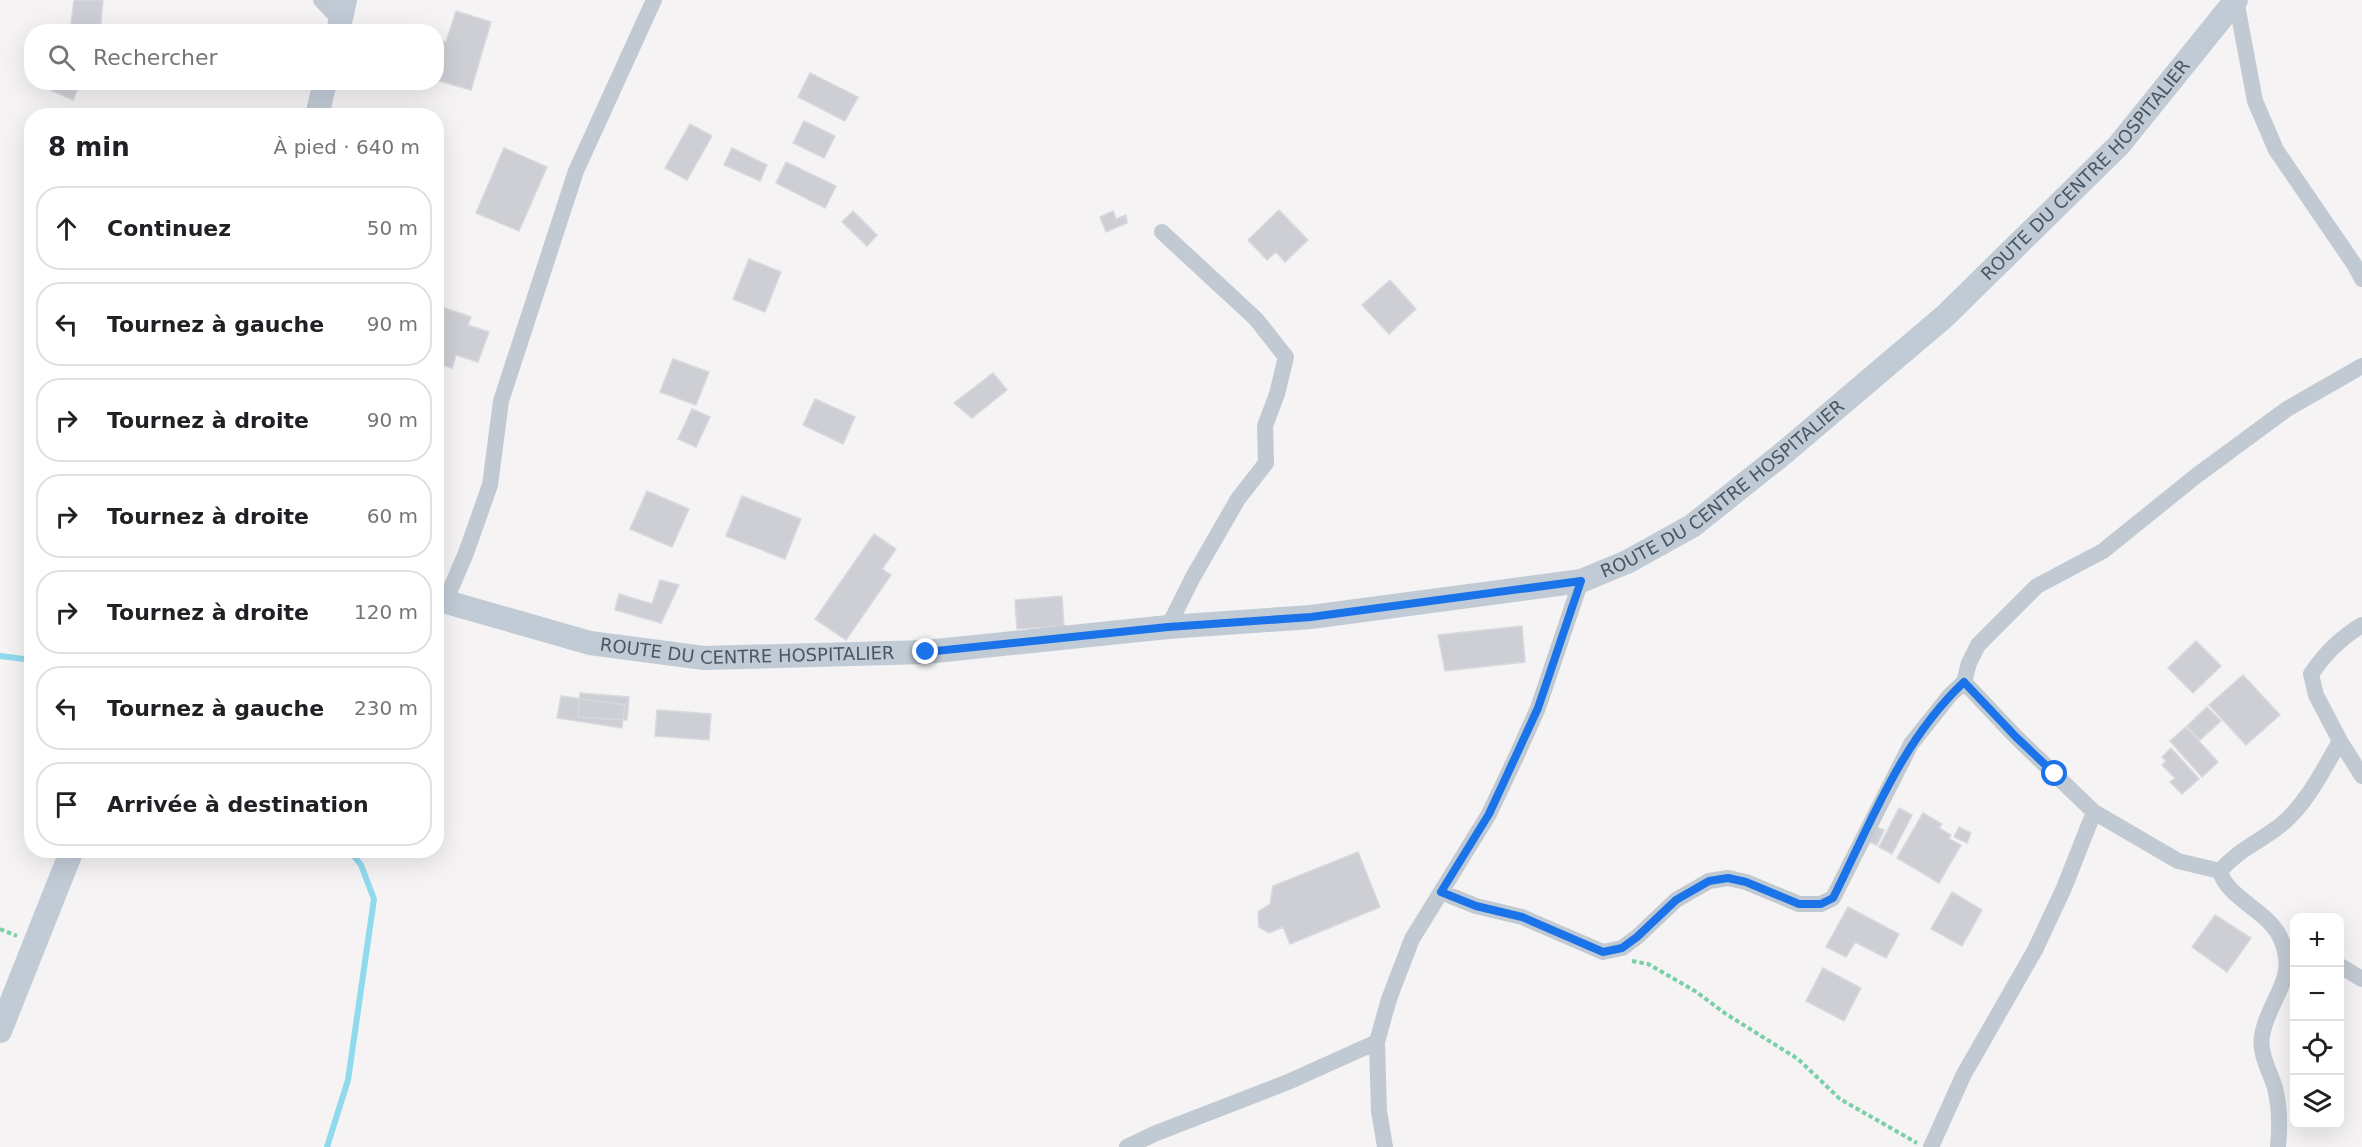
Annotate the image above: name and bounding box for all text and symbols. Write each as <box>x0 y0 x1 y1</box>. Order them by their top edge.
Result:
search box <box>24 24 444 90</box>
icon: search <box>45 41 78 74</box>
text: Rechercher <box>93 45 218 70</box>
street label: ROUTE DU CENTRE HOSPITALIER <box>1977 55 2194 284</box>
text: 8 min <box>48 132 130 162</box>
text: À pied · 640 m <box>274 135 420 159</box>
icon: ahead <box>50 212 83 245</box>
text: Continuez <box>107 216 231 241</box>
text: 50 m <box>367 216 418 240</box>
icon: left <box>50 308 83 341</box>
text: Tournez à gauche <box>107 312 324 337</box>
text: 90 m <box>367 312 418 336</box>
street label: ROUTE DU CENTRE HOSPITALIER <box>1597 395 1848 582</box>
icon: right <box>50 404 83 437</box>
text: Tournez à droite <box>107 408 309 433</box>
text: 90 m <box>367 408 418 432</box>
icon: right <box>50 500 83 533</box>
text: Tournez à droite <box>107 504 309 529</box>
text: 60 m <box>367 504 418 528</box>
icon: right <box>50 596 83 629</box>
text: Tournez à droite <box>107 600 309 625</box>
text: 120 m <box>354 600 418 624</box>
street label: ROUTE DU CENTRE HOSPITALIER <box>599 633 895 668</box>
route end <box>912 638 938 664</box>
icon: left <box>50 692 83 725</box>
text: Tournez à gauche <box>107 696 324 721</box>
text: 230 m <box>354 696 418 720</box>
route start <box>2041 760 2067 786</box>
icon: arrive <box>50 788 83 821</box>
text: Arrivée à destination <box>107 792 369 817</box>
map controls <box>2290 913 2344 1129</box>
button: + <box>2290 913 2344 967</box>
button: − <box>2290 967 2344 1021</box>
button: locate <box>2290 1021 2344 1075</box>
button: layers <box>2290 1075 2344 1129</box>

